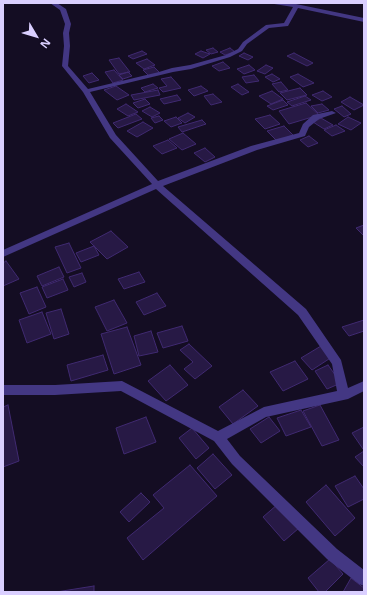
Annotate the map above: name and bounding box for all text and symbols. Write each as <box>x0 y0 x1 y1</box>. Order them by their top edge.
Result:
north arrow <box>16 16 56 56</box>
text: N <box>37 36 55 52</box>

